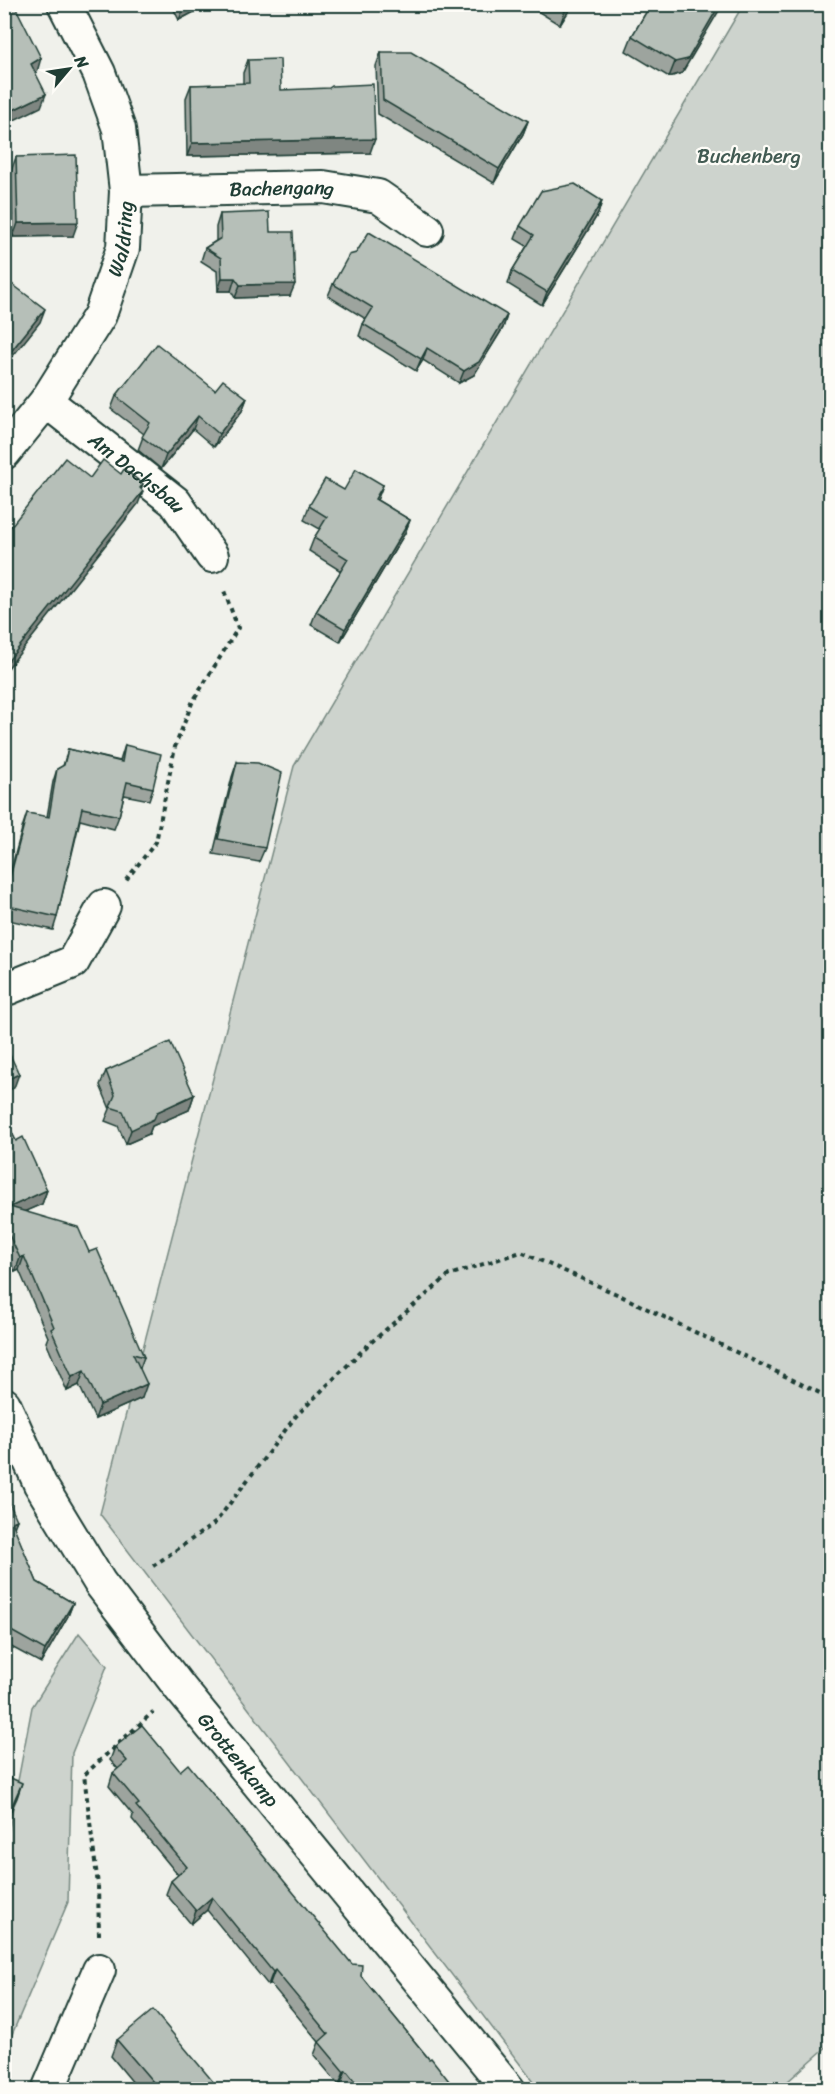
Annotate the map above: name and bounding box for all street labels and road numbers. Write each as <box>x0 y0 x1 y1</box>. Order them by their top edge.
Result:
street label: Bachengang <box>229 170 337 207</box>
street label: Waldring <box>97 200 143 282</box>
street label: Am Dachsbau <box>79 422 195 521</box>
street label: Grottenkamp <box>188 1704 288 1816</box>

